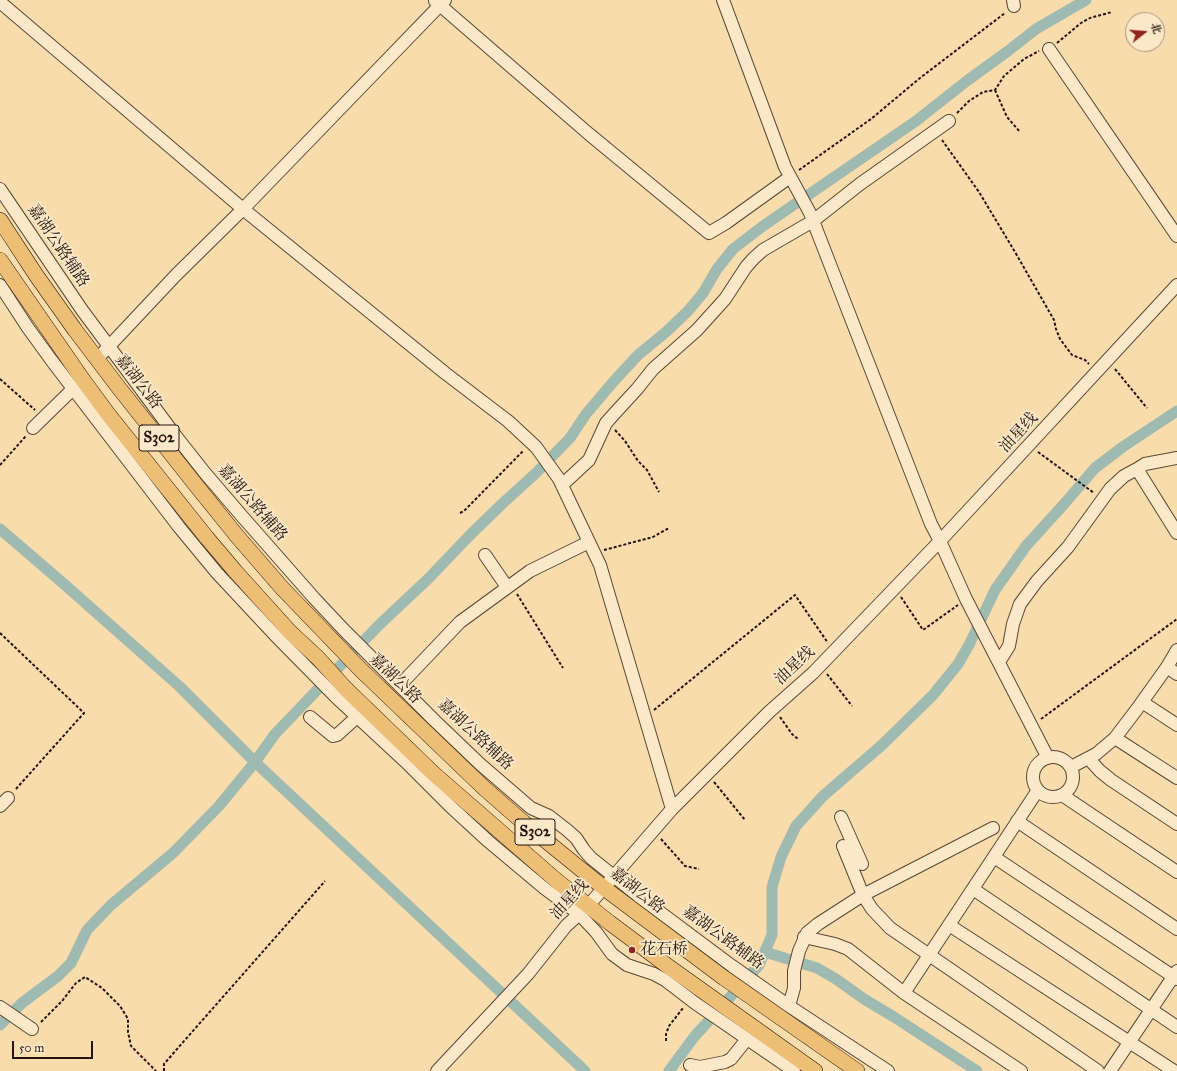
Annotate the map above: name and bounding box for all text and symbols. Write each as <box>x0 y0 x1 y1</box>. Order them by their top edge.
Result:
north arrow <box>1125 12 1165 52</box>
text: 北 <box>1148 21 1164 36</box>
street label: 嘉湖公路辅路 <box>23 201 93 291</box>
street label: 嘉湖公路 <box>111 351 165 413</box>
street label: 油星线 <box>996 409 1042 457</box>
road number: S302 <box>139 425 179 451</box>
street label: 嘉湖公路辅路 <box>213 460 291 546</box>
street label: 油星线 <box>771 643 819 689</box>
street label: 嘉湖公路 <box>365 650 425 708</box>
street label: 嘉湖公路辅路 <box>433 695 517 775</box>
road number: S302 <box>515 819 555 845</box>
street label: 嘉湖公路 <box>606 864 668 918</box>
street label: 油星线 <box>547 876 593 924</box>
street label: 嘉湖公路辅路 <box>679 902 767 974</box>
place label: 花石桥 <box>640 940 688 960</box>
marker: 花石桥 <box>627 945 637 955</box>
scale bar <box>14 1033 95 1059</box>
text: 50 m <box>19 1041 44 1055</box>

